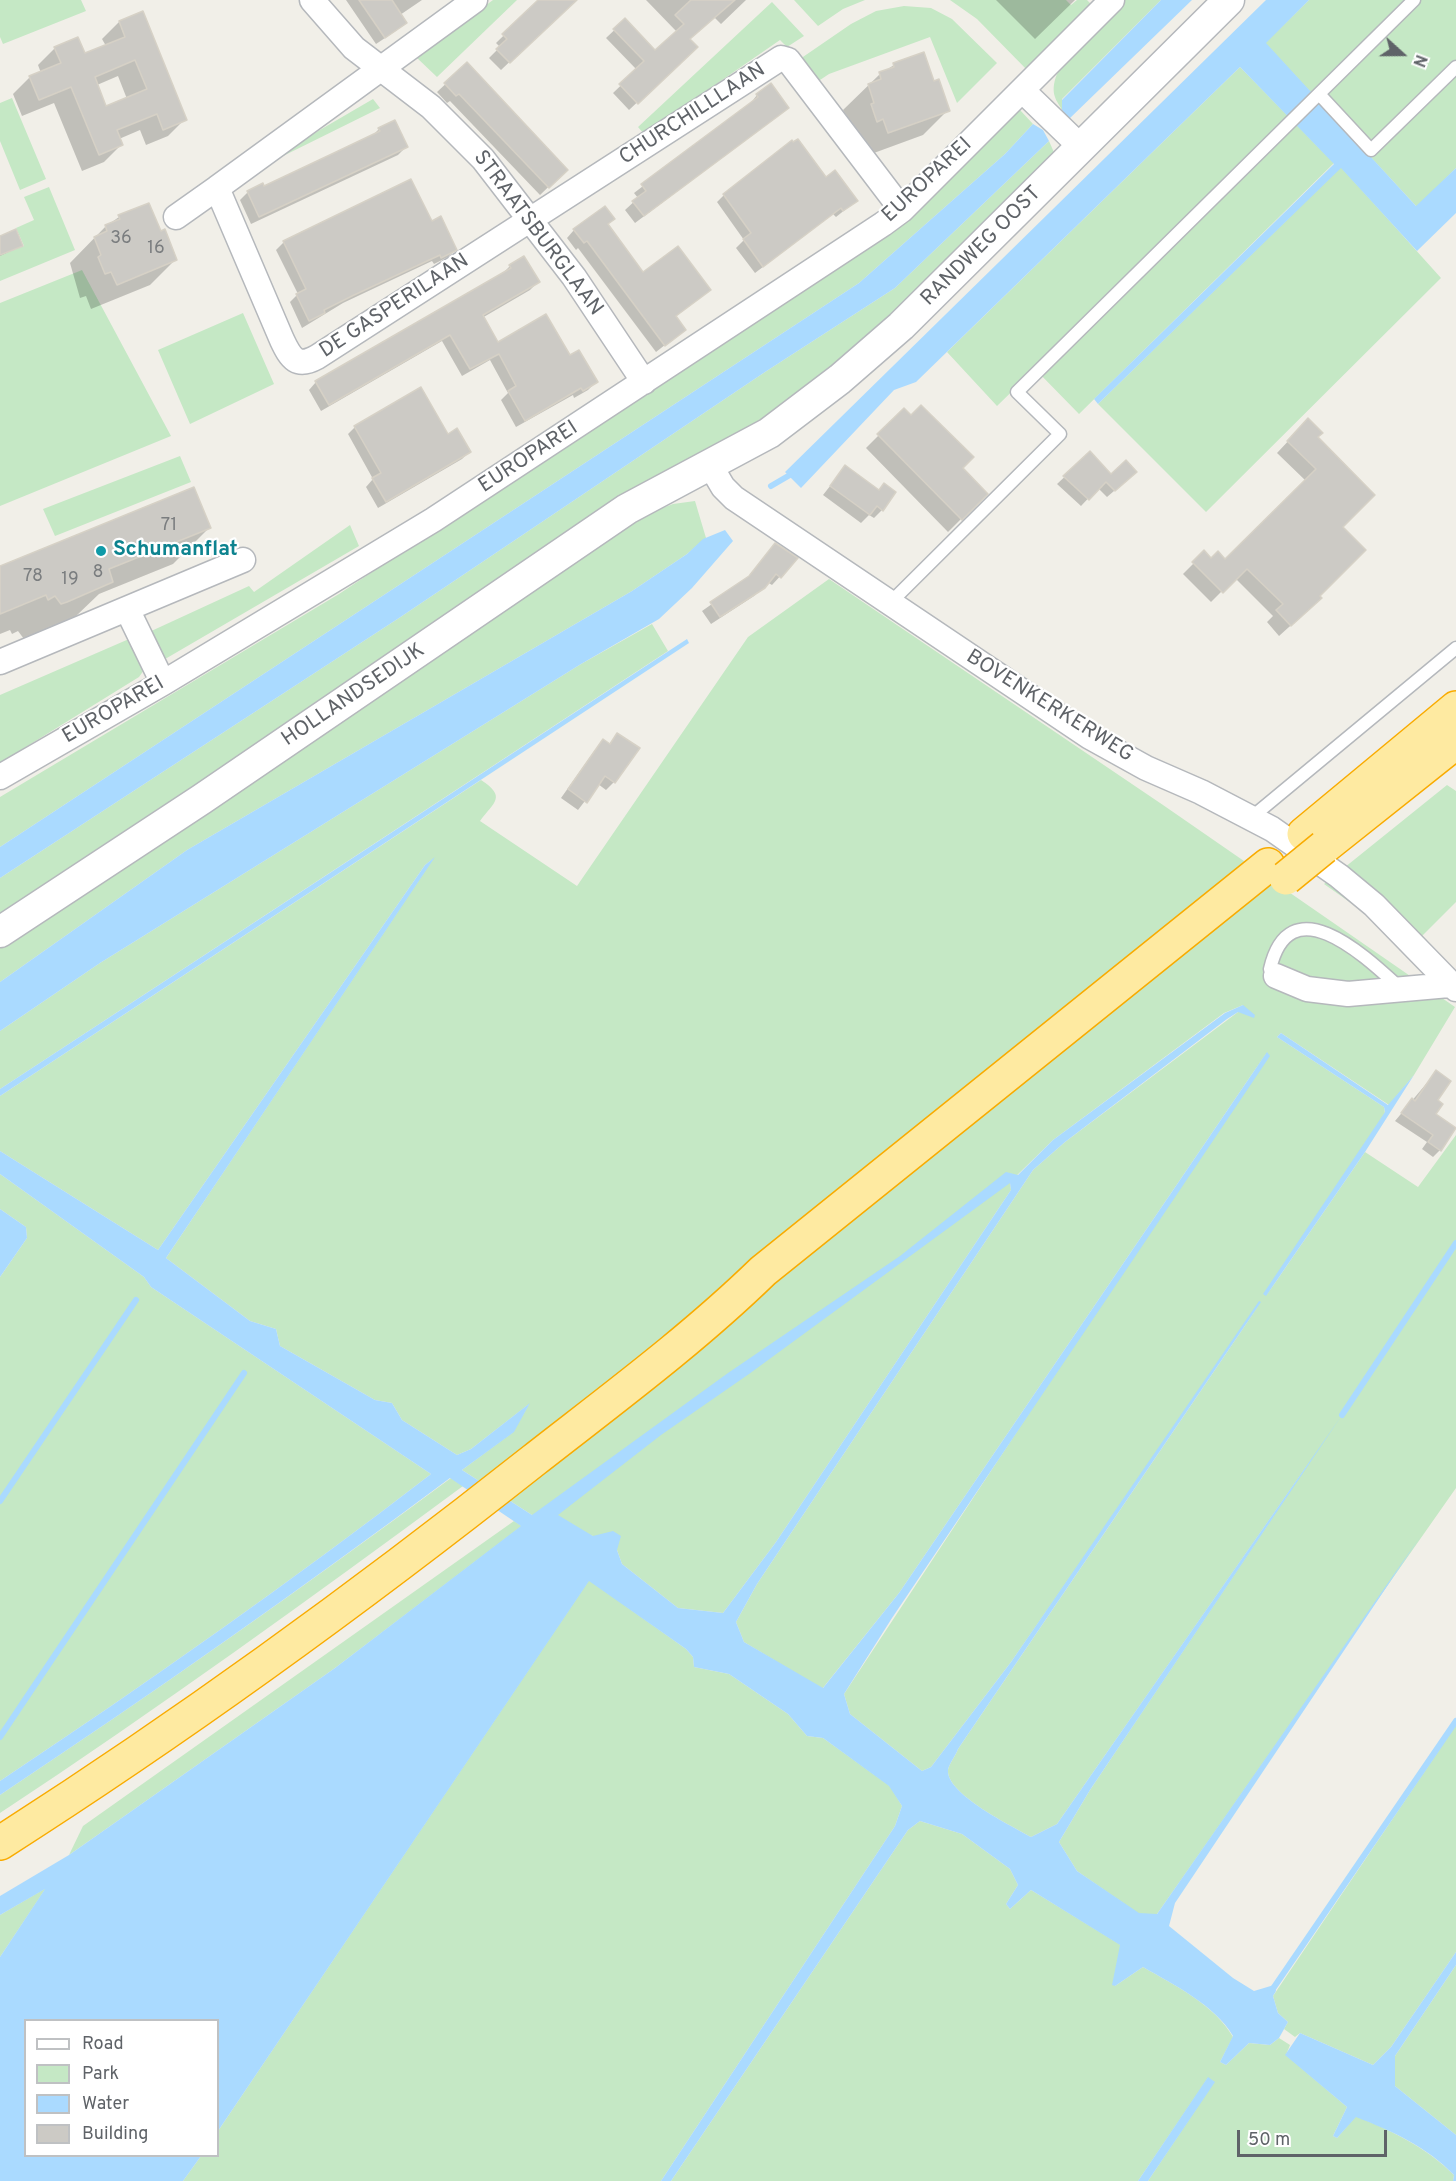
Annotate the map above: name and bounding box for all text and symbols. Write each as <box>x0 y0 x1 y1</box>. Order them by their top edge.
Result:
north arrow <box>1372 24 1432 84</box>
text: N <box>1407 51 1430 69</box>
street label: CHURCHILLLAAN <box>615 58 771 172</box>
street label: EUROPAREI <box>878 133 978 229</box>
street label: STRAATSBURGLAAN <box>467 146 607 322</box>
street label: RANDWEG OOST <box>917 182 1047 312</box>
house number: 36 <box>110 228 132 250</box>
house number: 16 <box>147 238 165 260</box>
street label: DE GASPERILAAN <box>316 249 474 365</box>
street label: EUROPAREI <box>475 417 583 499</box>
house number: 71 <box>161 515 177 537</box>
place label: Schumanflat <box>113 538 238 564</box>
marker: Schumanflat <box>94 544 108 558</box>
house number: 8 <box>93 562 103 584</box>
house number: 78 <box>23 566 43 588</box>
house number: 19 <box>61 569 79 591</box>
street label: HOLLANDSEDIJK <box>278 639 430 753</box>
street label: BOVENKERKERWEG <box>961 645 1137 769</box>
street label: EUROPAREI <box>59 672 169 750</box>
legend <box>24 2019 219 2157</box>
text: Road <box>82 2033 124 2056</box>
text: Park <box>82 2063 119 2086</box>
text: Water <box>82 2093 129 2116</box>
scale bar <box>1240 2118 1390 2156</box>
text: Building <box>82 2123 148 2146</box>
text: 50 m <box>1248 2129 1290 2152</box>

